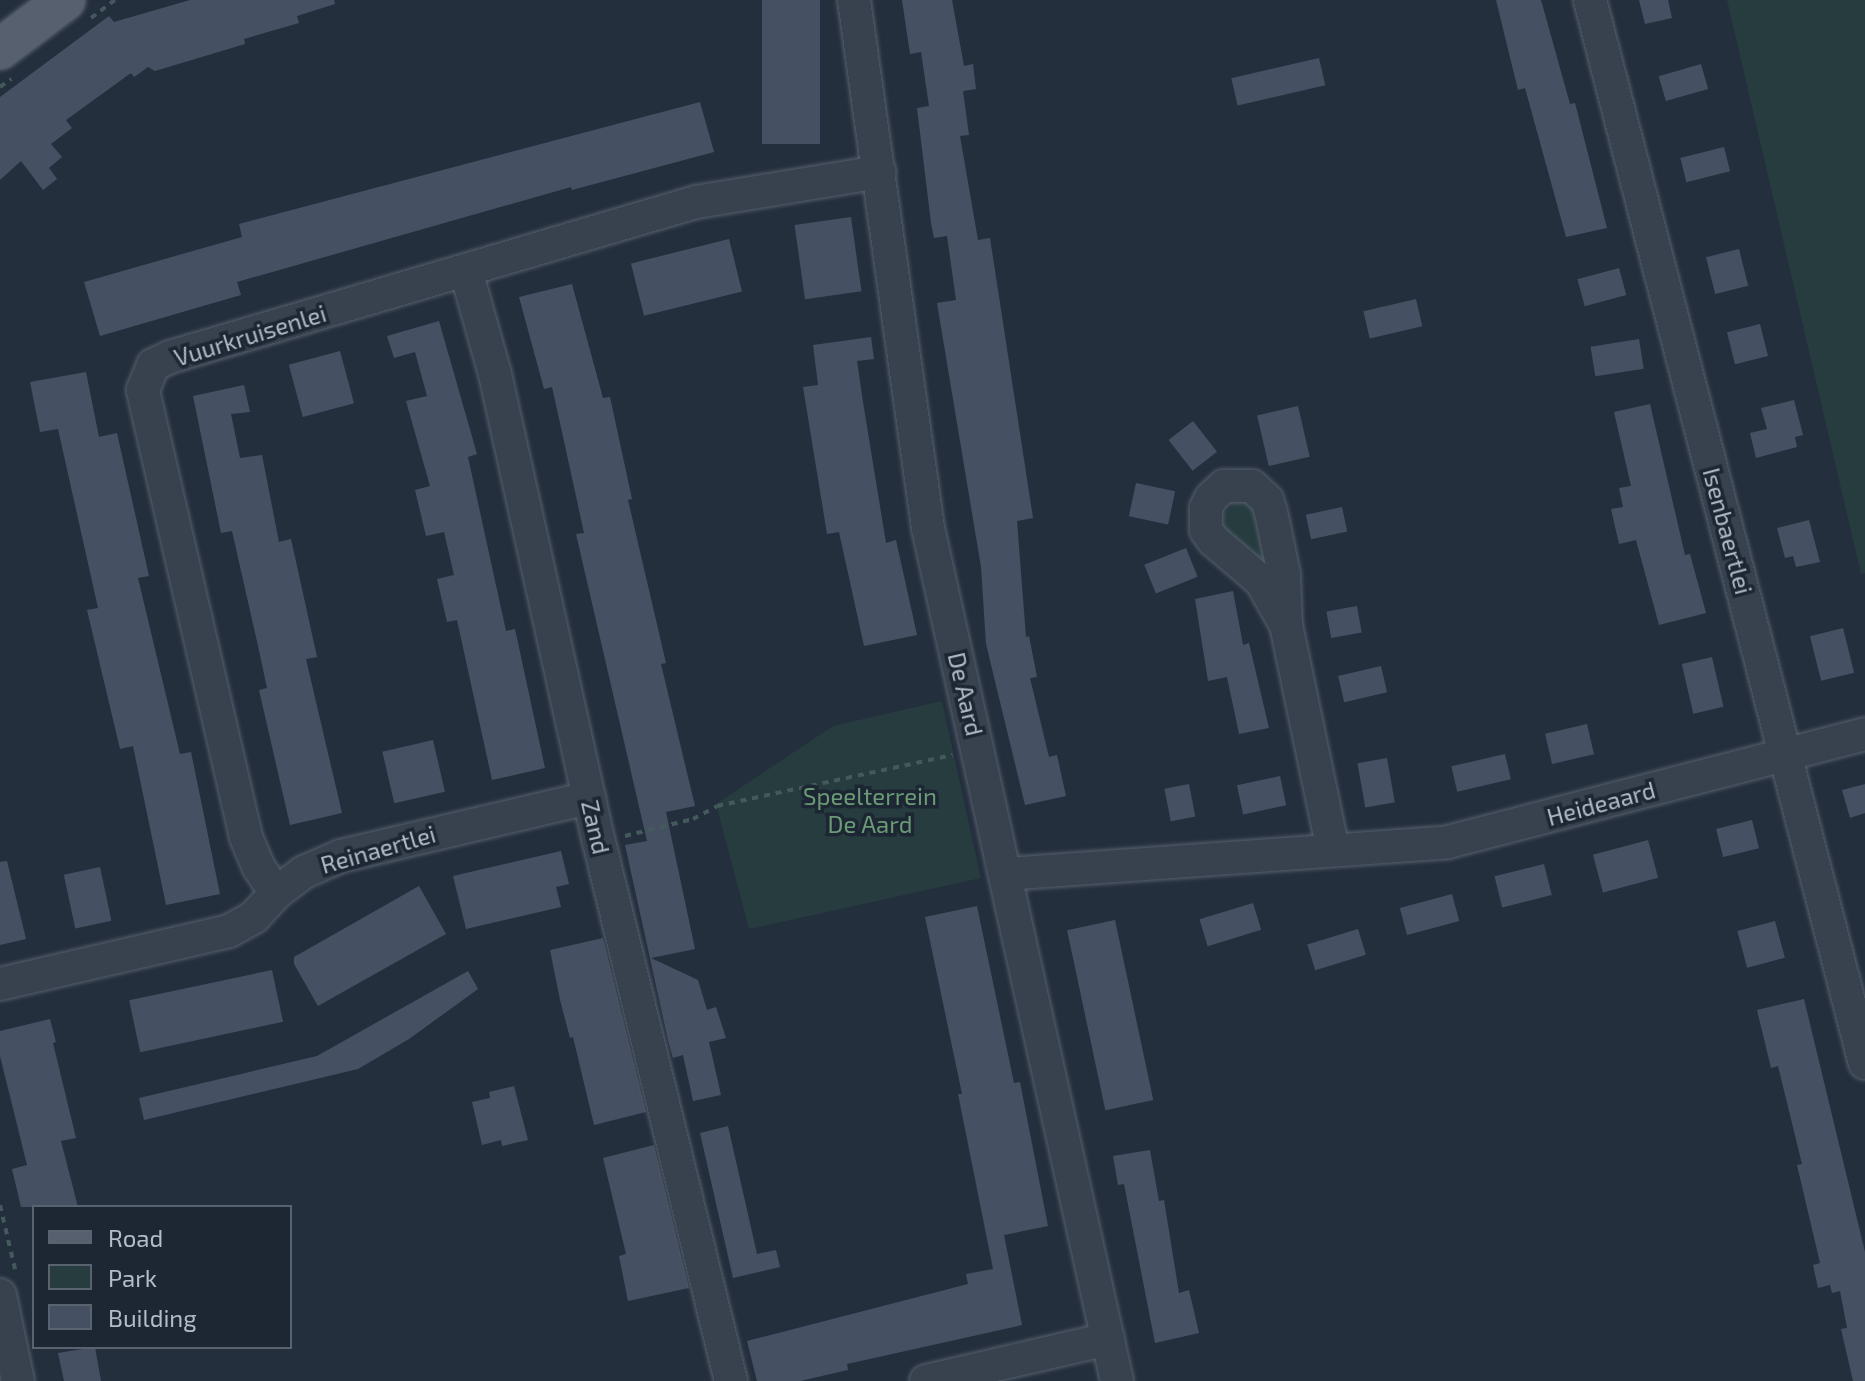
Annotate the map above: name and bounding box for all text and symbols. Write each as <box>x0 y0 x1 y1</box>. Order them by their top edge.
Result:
street label: Vuurkruisenlei <box>170 298 330 372</box>
street label: Isenbaertlei <box>1697 465 1759 597</box>
street label: De Aard <box>942 649 990 739</box>
street label: Heideaard <box>1544 775 1658 831</box>
park label: Speelterrein De Aard <box>803 782 937 838</box>
street label: Zand <box>576 797 616 857</box>
street label: Reinaertlei <box>317 819 439 879</box>
legend <box>32 1205 292 1349</box>
text: Road <box>108 1223 163 1252</box>
text: Park <box>108 1263 157 1292</box>
text: Building <box>108 1303 197 1332</box>

